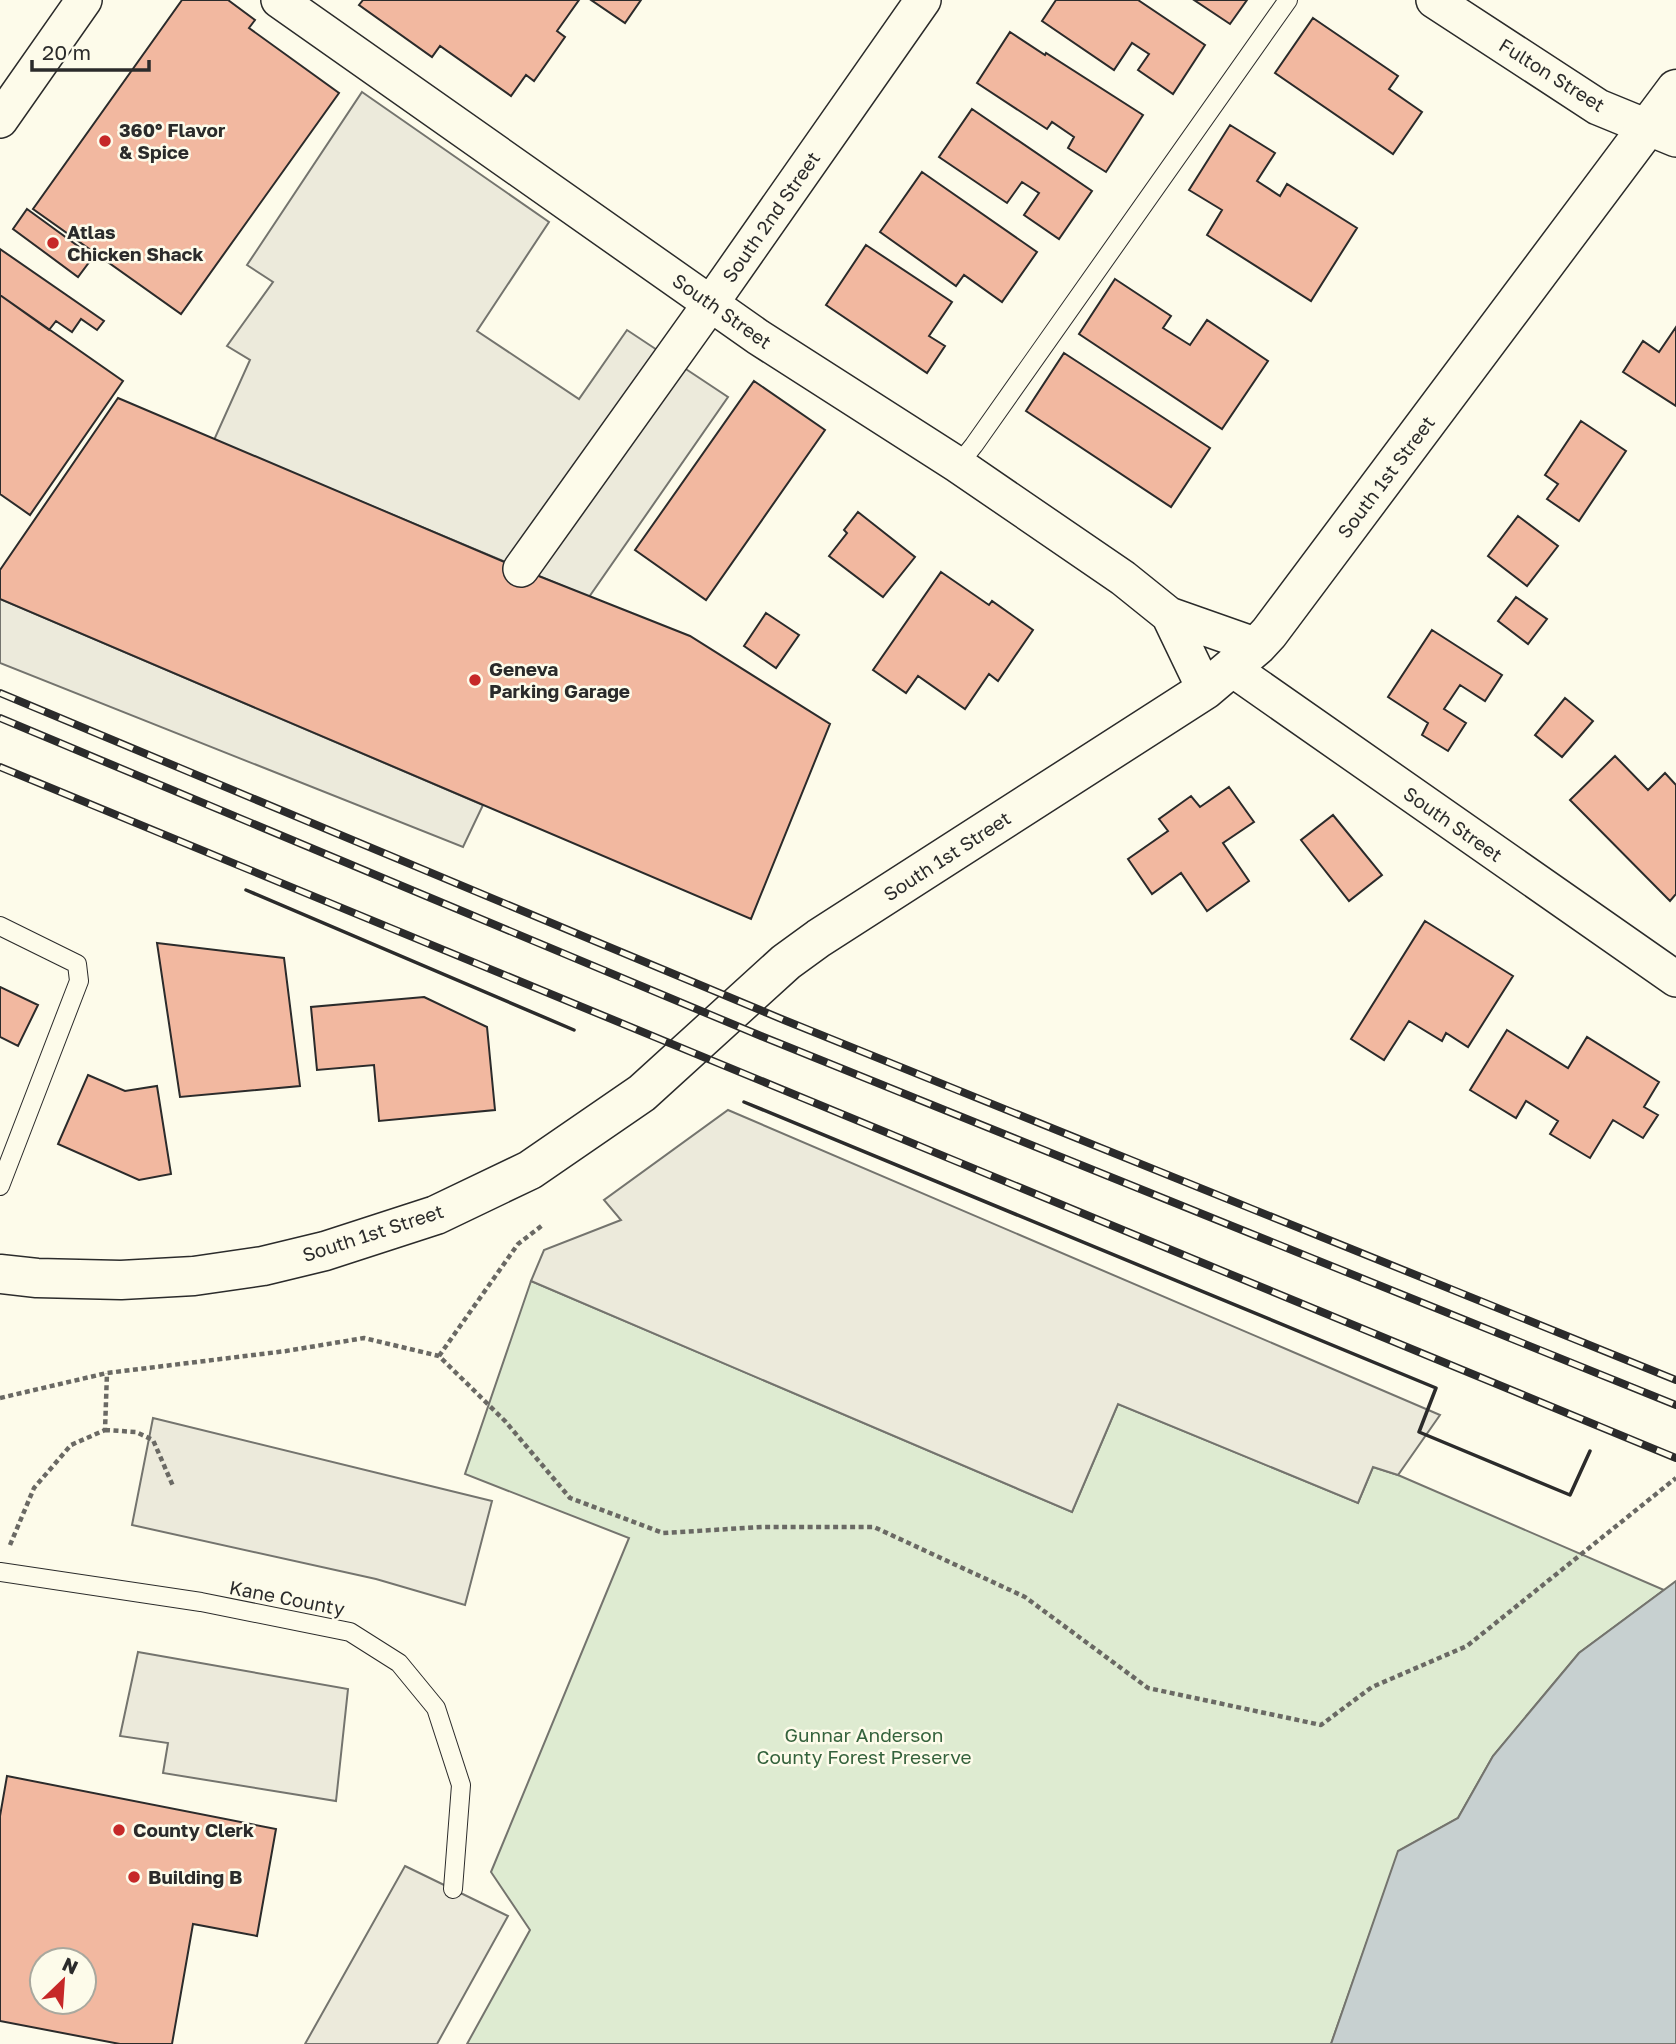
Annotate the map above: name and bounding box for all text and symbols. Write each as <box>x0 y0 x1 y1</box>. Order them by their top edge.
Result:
scale bar <box>32 28 149 72</box>
street label: Fulton Street <box>1495 33 1609 116</box>
text: 20 m <box>42 39 91 65</box>
place label: 360° Flavor & Spice <box>119 118 226 163</box>
marker: 360° Flavor & Spice <box>97 133 113 149</box>
street label: South 2nd Street <box>717 147 824 287</box>
place label: Atlas Chicken Shack <box>67 220 203 265</box>
marker: Atlas Chicken Shack <box>45 235 61 251</box>
street label: South Street <box>668 268 776 353</box>
street label: South 1st Street <box>1332 411 1439 542</box>
place label: Geneva Parking Garage <box>489 657 630 702</box>
marker: Geneva Parking Garage <box>467 672 483 688</box>
street label: South Street <box>1399 781 1507 866</box>
street label: South 1st Street <box>879 806 1015 905</box>
street label: South 1st Street <box>299 1199 446 1266</box>
street label: Kane County <box>227 1575 347 1620</box>
park label: Gunnar Anderson County Forest Preserve <box>757 1723 971 1768</box>
place label: County Clerk <box>133 1818 254 1841</box>
marker: County Clerk <box>111 1822 127 1838</box>
place label: Building B <box>148 1865 242 1888</box>
marker: Building B <box>126 1869 142 1885</box>
north arrow <box>28 1946 98 2016</box>
text: N <box>59 1952 82 1979</box>

